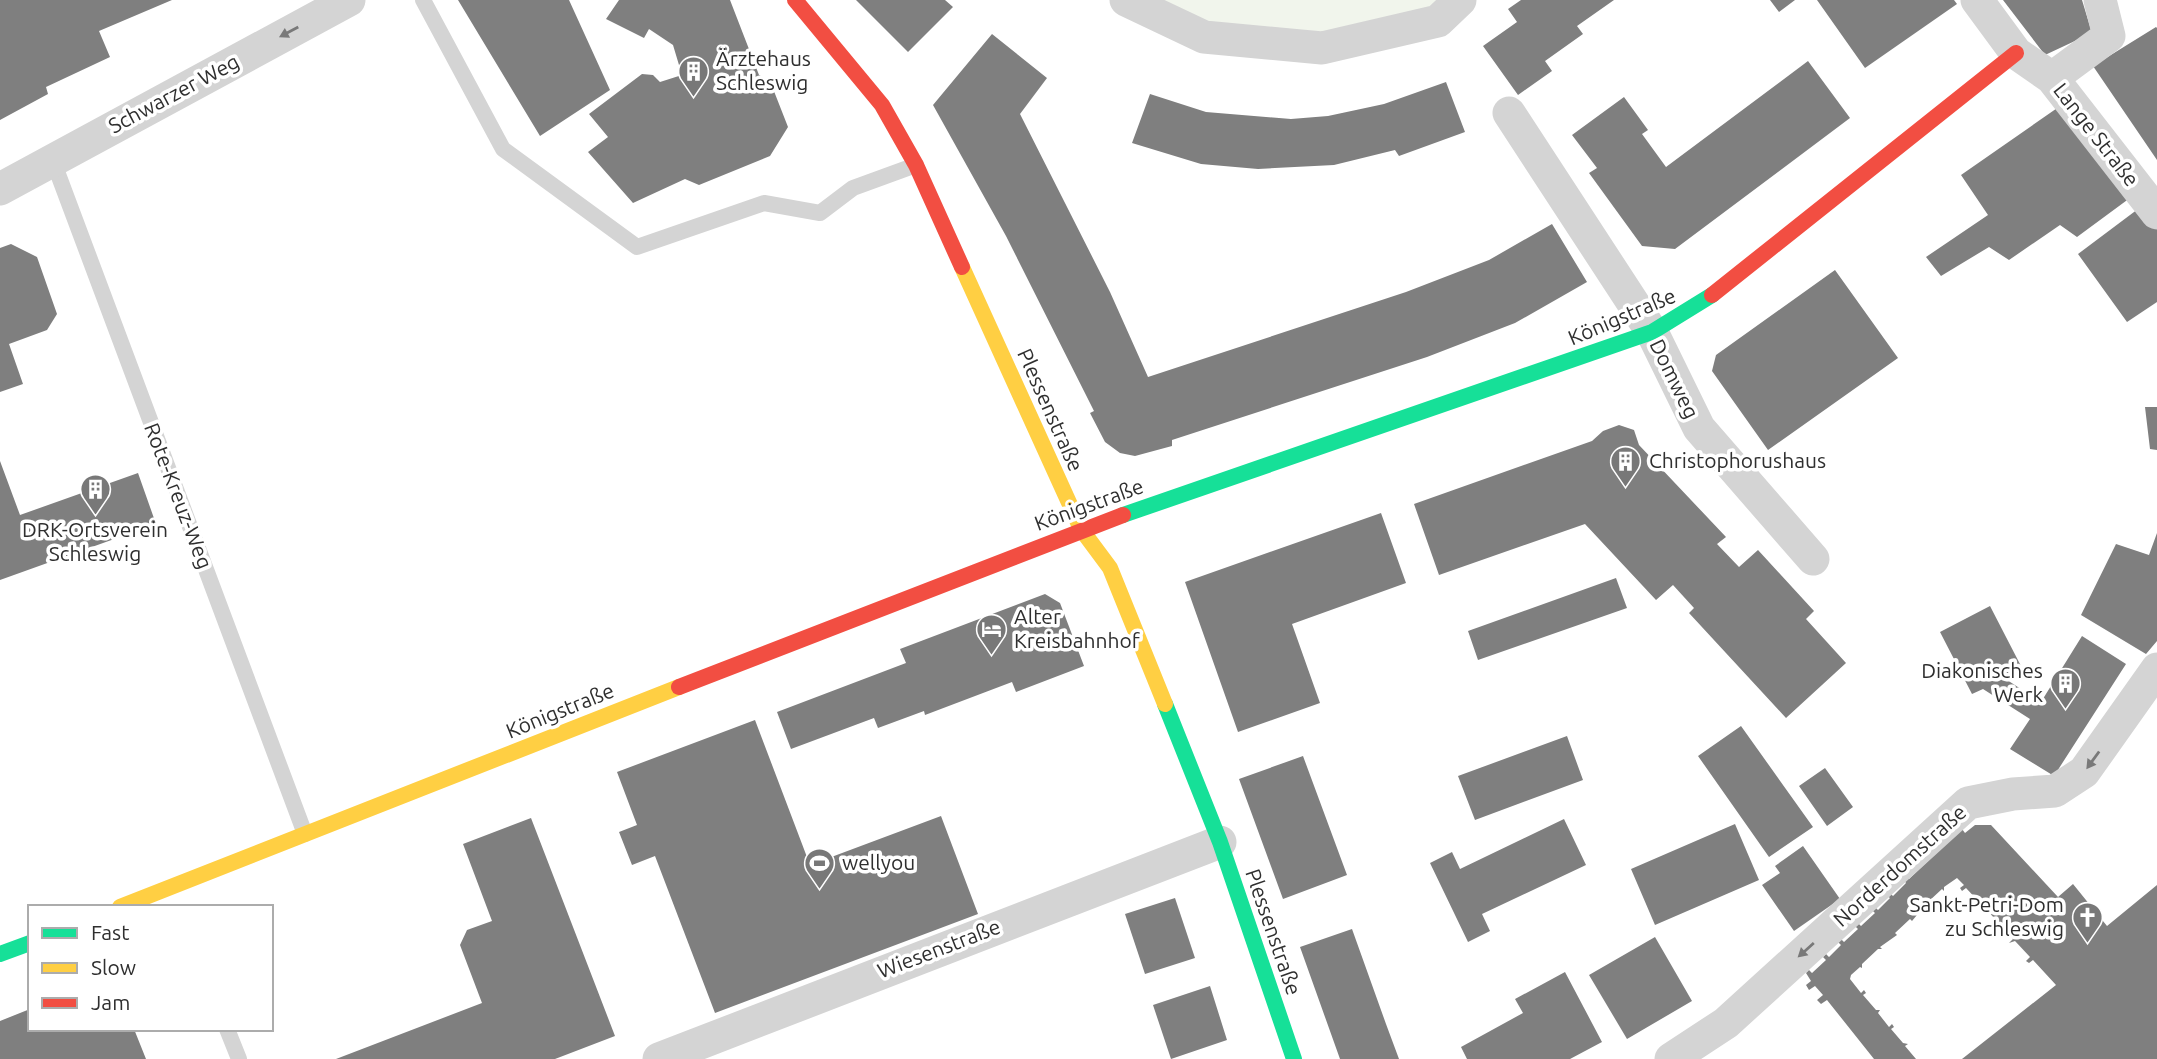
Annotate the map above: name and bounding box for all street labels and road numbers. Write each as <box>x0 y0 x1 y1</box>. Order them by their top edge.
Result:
street label: Schwarzer Weg <box>104 49 243 138</box>
street label: Lange Straße <box>2049 78 2144 191</box>
street label: Königstraße <box>1564 283 1679 349</box>
street label: Domweg <box>1645 335 1704 422</box>
street label: Plessenstraße <box>1013 344 1089 475</box>
street label: Rote-Kreuz-Weg <box>140 419 218 572</box>
street label: Königstraße <box>1031 473 1146 535</box>
street label: Königstraße <box>502 678 617 743</box>
street label: Norderdomstraße <box>1828 799 1971 931</box>
street label: Plessenstraße <box>1241 865 1307 998</box>
street label: Wiesenstraße <box>874 914 1003 982</box>

